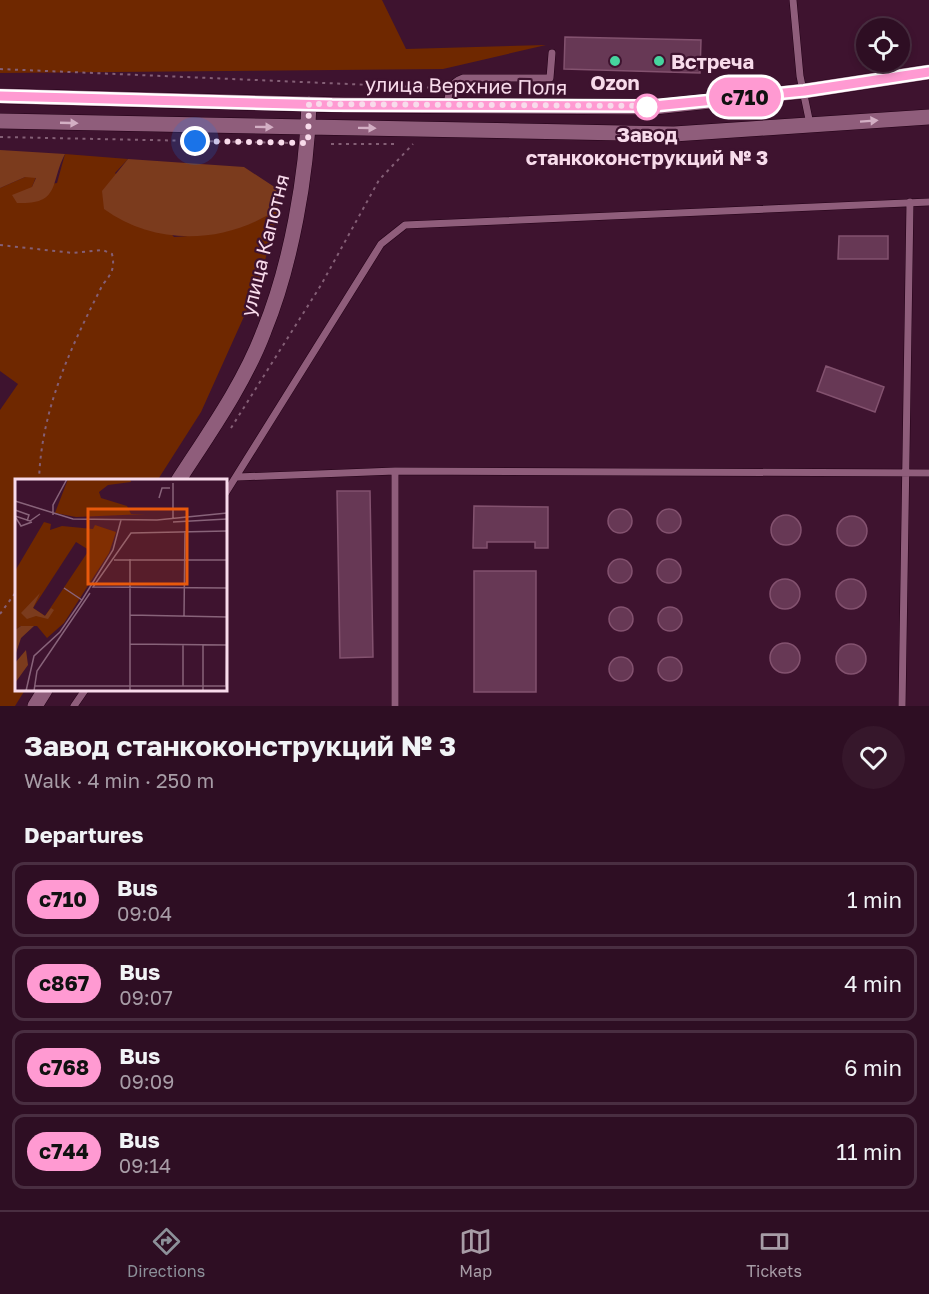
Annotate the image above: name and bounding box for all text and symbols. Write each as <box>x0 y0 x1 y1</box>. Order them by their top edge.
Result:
map controls <box>856 18 910 72</box>
button: locate <box>856 18 910 72</box>
place label: Встреча <box>671 49 754 73</box>
marker: Ozon <box>608 54 622 68</box>
marker: Встреча <box>652 54 666 68</box>
place label: Ozon <box>590 70 640 94</box>
street label: улица Верхние Поля <box>365 71 567 99</box>
line badge: с710 <box>703 78 787 116</box>
text: с710 <box>721 84 769 110</box>
marker: Завод станкоконструкций № 3 <box>634 94 660 120</box>
one-way arrow <box>859 117 878 126</box>
one-way arrow <box>60 118 79 128</box>
one-way arrow <box>255 122 274 132</box>
place label: Завод станкоконструкций № 3 <box>526 122 768 169</box>
one-way arrow <box>357 124 376 133</box>
your location <box>180 126 210 156</box>
street label: улица Капотня <box>235 171 293 319</box>
inset map <box>15 479 226 691</box>
button: heart <box>842 726 905 789</box>
text: Завод станкоконструкций № 3 <box>24 729 456 762</box>
text: Walk · 4 min · 250 m <box>24 768 214 792</box>
text: Departures <box>24 821 143 848</box>
text: Bus <box>117 874 158 901</box>
text: с710 <box>39 886 87 912</box>
text: 1 min <box>847 886 902 913</box>
text: 09:04 <box>117 901 172 925</box>
text: Bus <box>119 958 160 985</box>
text: с867 <box>39 970 89 996</box>
text: 4 min <box>844 970 902 997</box>
text: 09:07 <box>119 985 173 1009</box>
text: Bus <box>119 1042 160 1069</box>
text: с768 <box>39 1054 89 1080</box>
text: 6 min <box>844 1054 902 1081</box>
text: 09:09 <box>119 1069 174 1093</box>
text: Bus <box>119 1126 160 1153</box>
text: с744 <box>39 1138 89 1164</box>
text: 11 min <box>836 1138 902 1165</box>
text: 09:14 <box>119 1153 171 1177</box>
tab: Directions <box>127 1225 205 1281</box>
tab: Map <box>459 1225 492 1281</box>
tab: Tickets <box>746 1225 802 1281</box>

